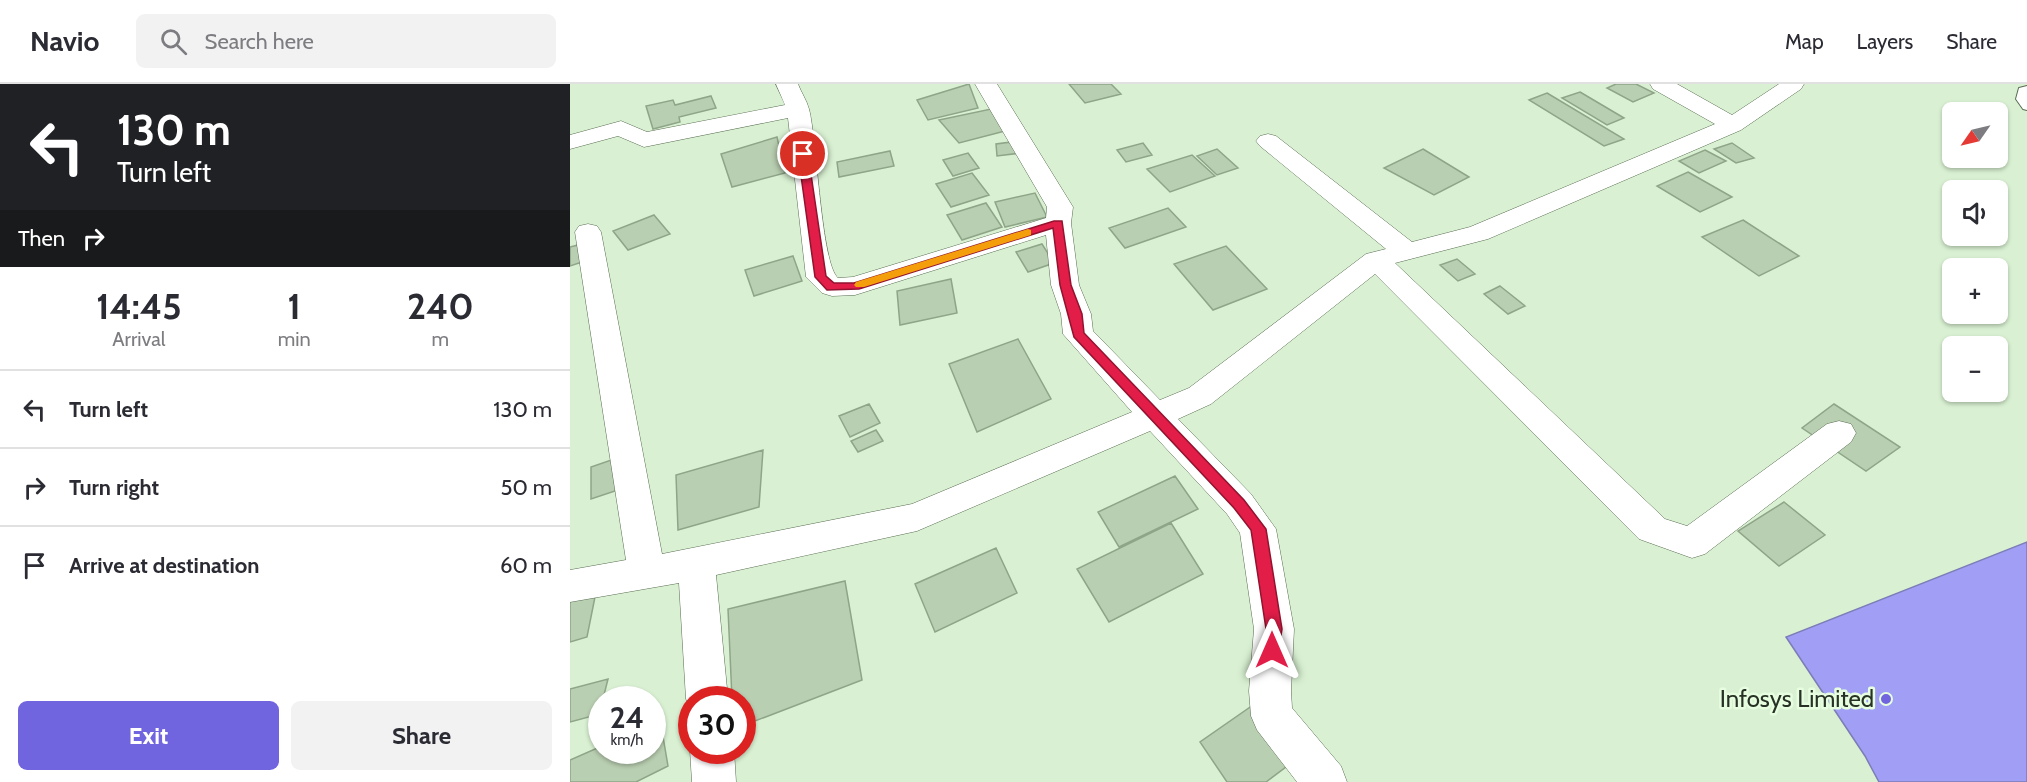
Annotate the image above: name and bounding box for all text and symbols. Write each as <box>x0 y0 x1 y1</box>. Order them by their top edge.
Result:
search box <box>136 14 556 68</box>
text: Navio <box>30 24 100 58</box>
icon: search <box>157 25 190 58</box>
text: Search here <box>205 28 314 55</box>
text: Map <box>1785 29 1824 54</box>
text: Layers <box>1857 29 1913 54</box>
text: Share <box>1946 29 1997 54</box>
north arrow <box>1942 102 2008 168</box>
map controls <box>1942 102 2008 402</box>
text: 130 m <box>117 104 231 156</box>
icon: left <box>18 108 96 186</box>
pin <box>777 128 828 179</box>
icon: arrive <box>786 137 819 170</box>
text: Turn left <box>117 156 211 189</box>
button: sound <box>1942 180 2008 246</box>
icon: right <box>77 222 110 255</box>
text: Then <box>18 225 65 252</box>
button: + <box>1942 258 2008 324</box>
text: 14:45 <box>96 284 182 328</box>
text: 1 <box>288 284 301 328</box>
text: 240 <box>407 284 474 328</box>
text: Arrival <box>112 327 166 351</box>
text: min <box>278 327 311 351</box>
text: m <box>432 327 449 351</box>
button: − <box>1942 336 2008 402</box>
icon: left <box>18 393 51 426</box>
text: Turn left <box>69 396 148 423</box>
text: 130 m <box>493 396 552 423</box>
icon: right <box>18 471 51 504</box>
text: Turn right <box>69 474 159 501</box>
text: 50 m <box>500 474 552 501</box>
icon: arrive <box>18 549 51 582</box>
text: Arrive at destination <box>69 552 259 579</box>
text: 60 m <box>500 552 552 579</box>
position arrow <box>1240 618 1304 682</box>
place label: Infosys Limited <box>1720 684 1874 713</box>
speed limit sign: 30 <box>678 686 756 764</box>
marker: Infosys Limited <box>1879 692 1893 706</box>
text: 24 <box>610 699 644 736</box>
button: Exit <box>18 701 279 770</box>
button: Share <box>291 701 552 770</box>
text: km/h <box>611 731 643 749</box>

